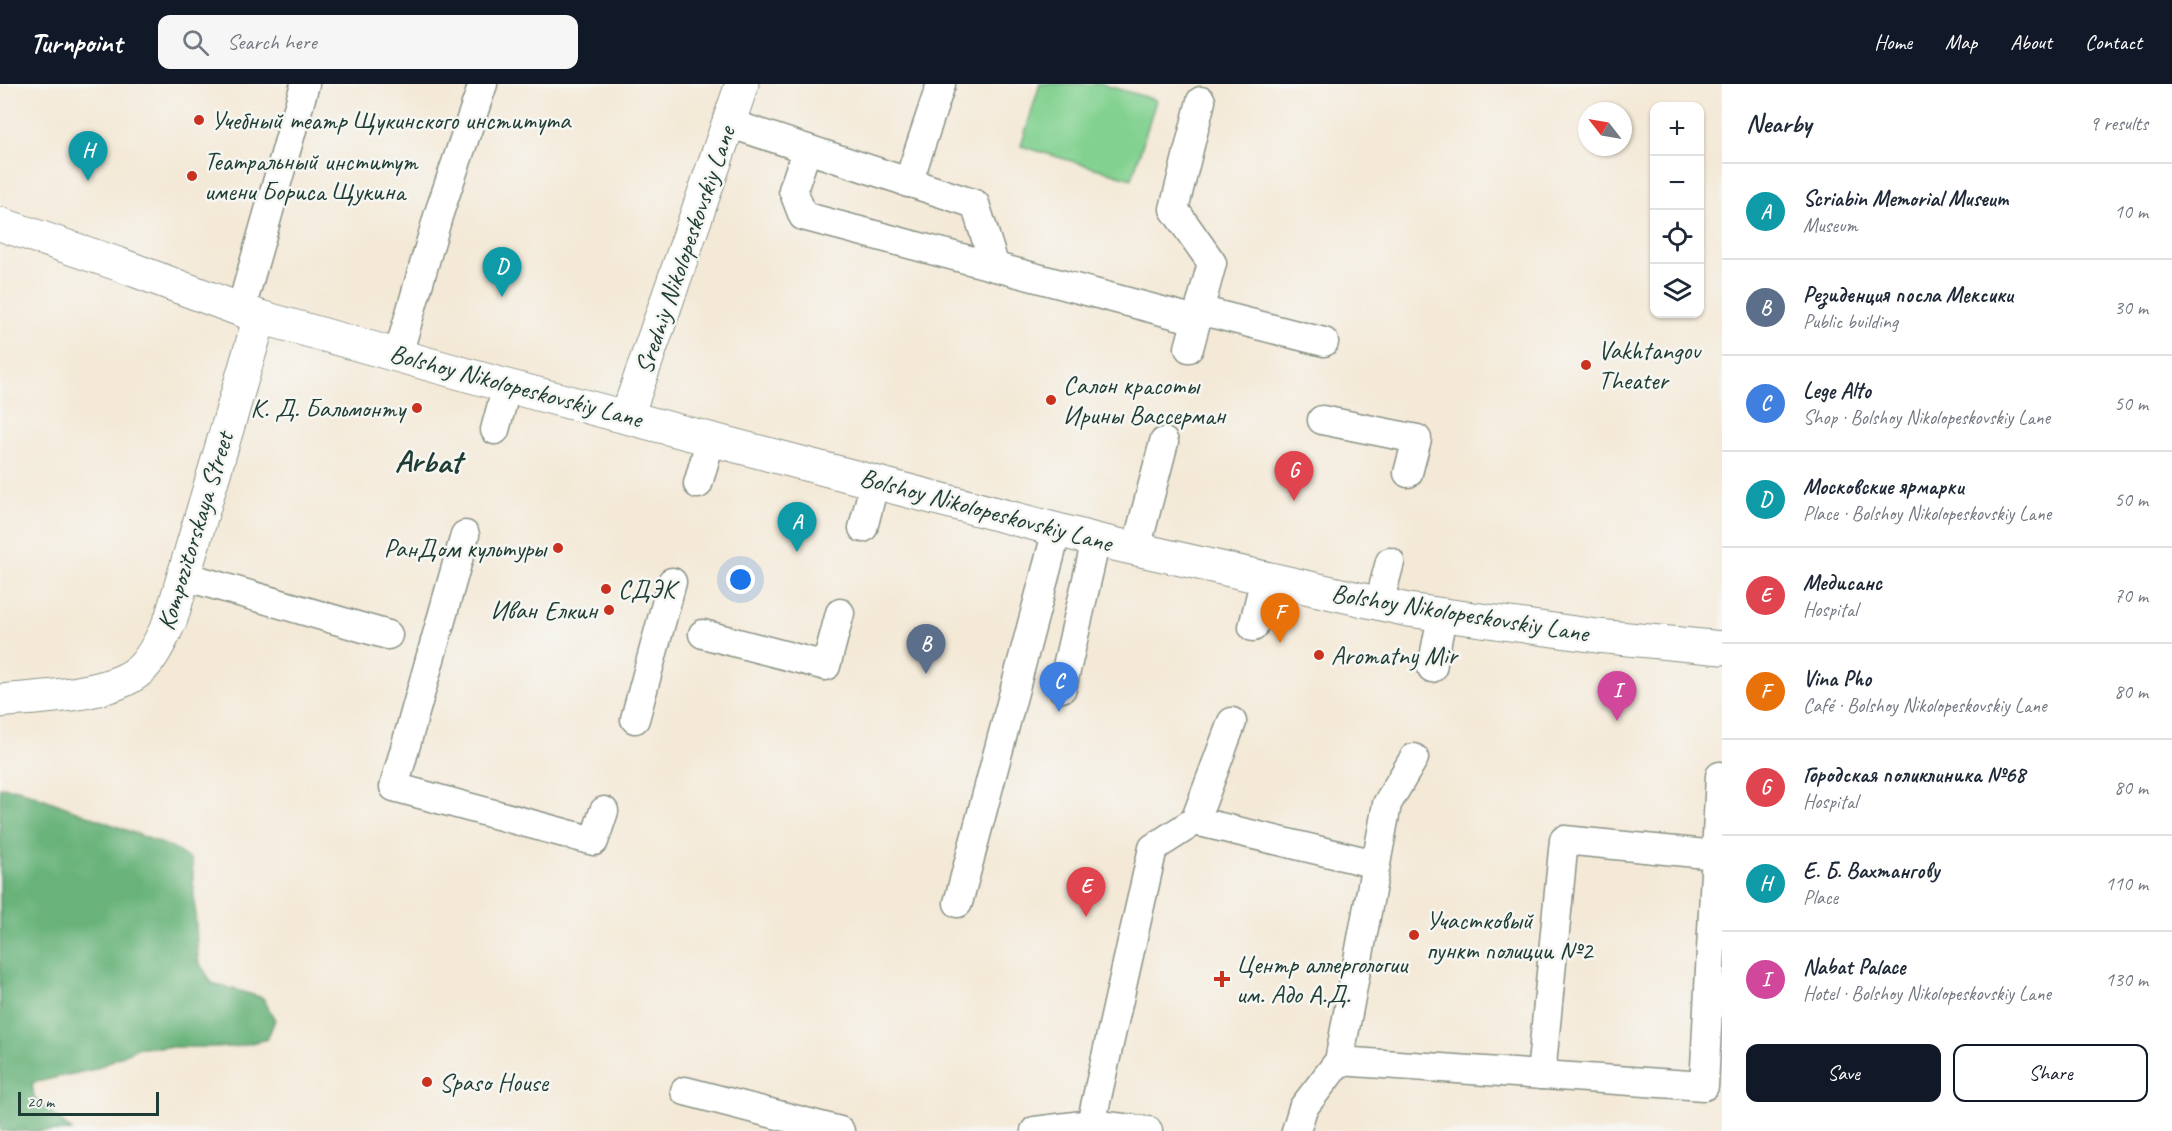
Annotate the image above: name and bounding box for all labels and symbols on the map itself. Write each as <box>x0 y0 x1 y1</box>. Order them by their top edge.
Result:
north arrow <box>1578 102 1632 156</box>
place label: Учебный театр Щукинского института <box>211 104 572 137</box>
marker: Учебный театр Щукинского института <box>192 113 206 127</box>
street label: Sredniy Nikolopeskovskiy Lane <box>627 119 744 378</box>
pin: H <box>68 132 107 181</box>
place label: Театральный институт имени Бориса Щукина <box>204 145 419 208</box>
marker: Театральный институт имени Бориса Щукина <box>185 169 199 183</box>
pin: D <box>482 248 522 297</box>
place label: Vakhtangov Theater <box>1598 334 1702 397</box>
street label: Bolshoy Nikolopeskovskiy Lane <box>386 336 648 436</box>
marker: Vakhtangov Theater <box>1579 358 1593 372</box>
place label: Салон красоты Ирины Вассерман <box>1063 369 1227 432</box>
place label: К. Д. Бальмонту <box>251 392 407 425</box>
marker: Салон красоты Ирины Вассерман <box>1044 393 1058 407</box>
marker: К. Д. Бальмонту <box>410 401 424 415</box>
street label: Kompozitorskaya Street <box>149 426 241 634</box>
district label: Arbat <box>395 441 466 482</box>
pin: G <box>1274 452 1314 501</box>
street label: Bolshoy Nikolopeskovskiy Lane <box>856 460 1118 560</box>
pin: A <box>778 502 816 552</box>
place label: РанДом культуры <box>384 532 548 565</box>
marker: РанДом культуры <box>551 541 565 555</box>
your location <box>726 565 755 594</box>
place label: СДЭК <box>618 573 680 606</box>
street label: Bolshoy Nikolopeskovskiy Lane <box>1329 576 1593 650</box>
marker: СДЭК <box>599 582 613 596</box>
place label: Иван Елкин <box>490 594 599 627</box>
pin: F <box>1260 594 1300 643</box>
marker: Иван Елкин <box>602 603 616 617</box>
pin: B <box>906 624 946 674</box>
place label: Aromatny Mir <box>1331 639 1460 672</box>
marker: Aromatny Mir <box>1312 648 1326 662</box>
pin: C <box>1040 662 1078 712</box>
pin: I <box>1598 672 1636 721</box>
pin: E <box>1066 868 1106 917</box>
place label: Участковый пункт полиции №2 <box>1426 904 1595 967</box>
marker: Участковый пункт полиции №2 <box>1407 928 1421 942</box>
place label: Центр аллергологии им. Адо А.Д. <box>1236 948 1409 1011</box>
marker: Центр аллергологии им. Адо А.Д. <box>1213 970 1231 988</box>
place label: Spaso House <box>439 1066 549 1099</box>
marker: Spaso House <box>420 1075 434 1089</box>
scale bar <box>18 1089 159 1116</box>

